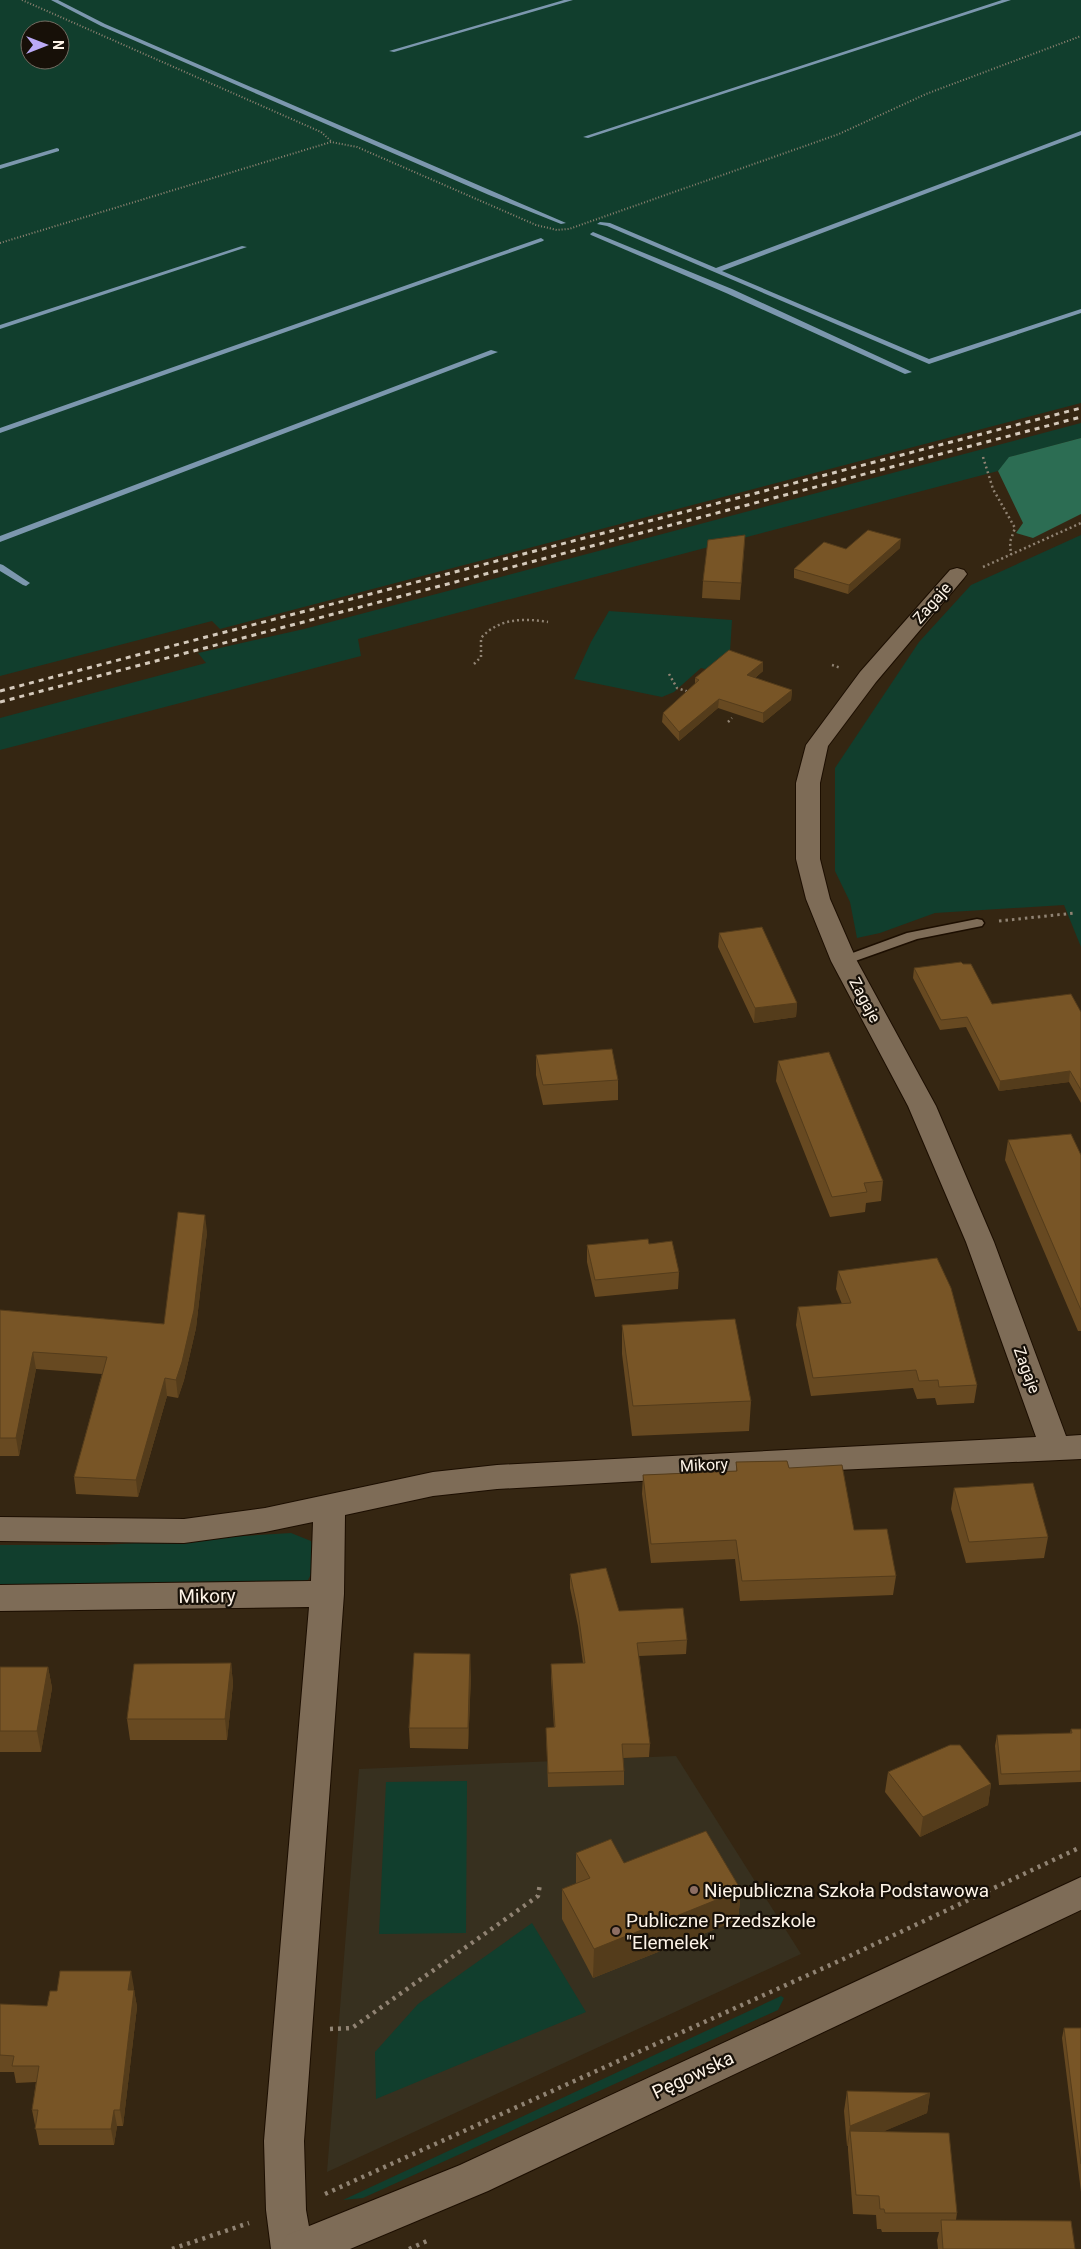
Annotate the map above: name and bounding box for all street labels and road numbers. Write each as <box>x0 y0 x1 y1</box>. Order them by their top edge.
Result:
street label: Zagaje <box>909 579 955 627</box>
street label: Zagaje <box>845 974 885 1026</box>
street label: Zagaje <box>1010 1344 1044 1396</box>
street label: Mikory <box>679 1454 729 1476</box>
street label: Mikory <box>178 1584 236 1608</box>
street label: Pęgowska <box>648 2046 738 2104</box>

